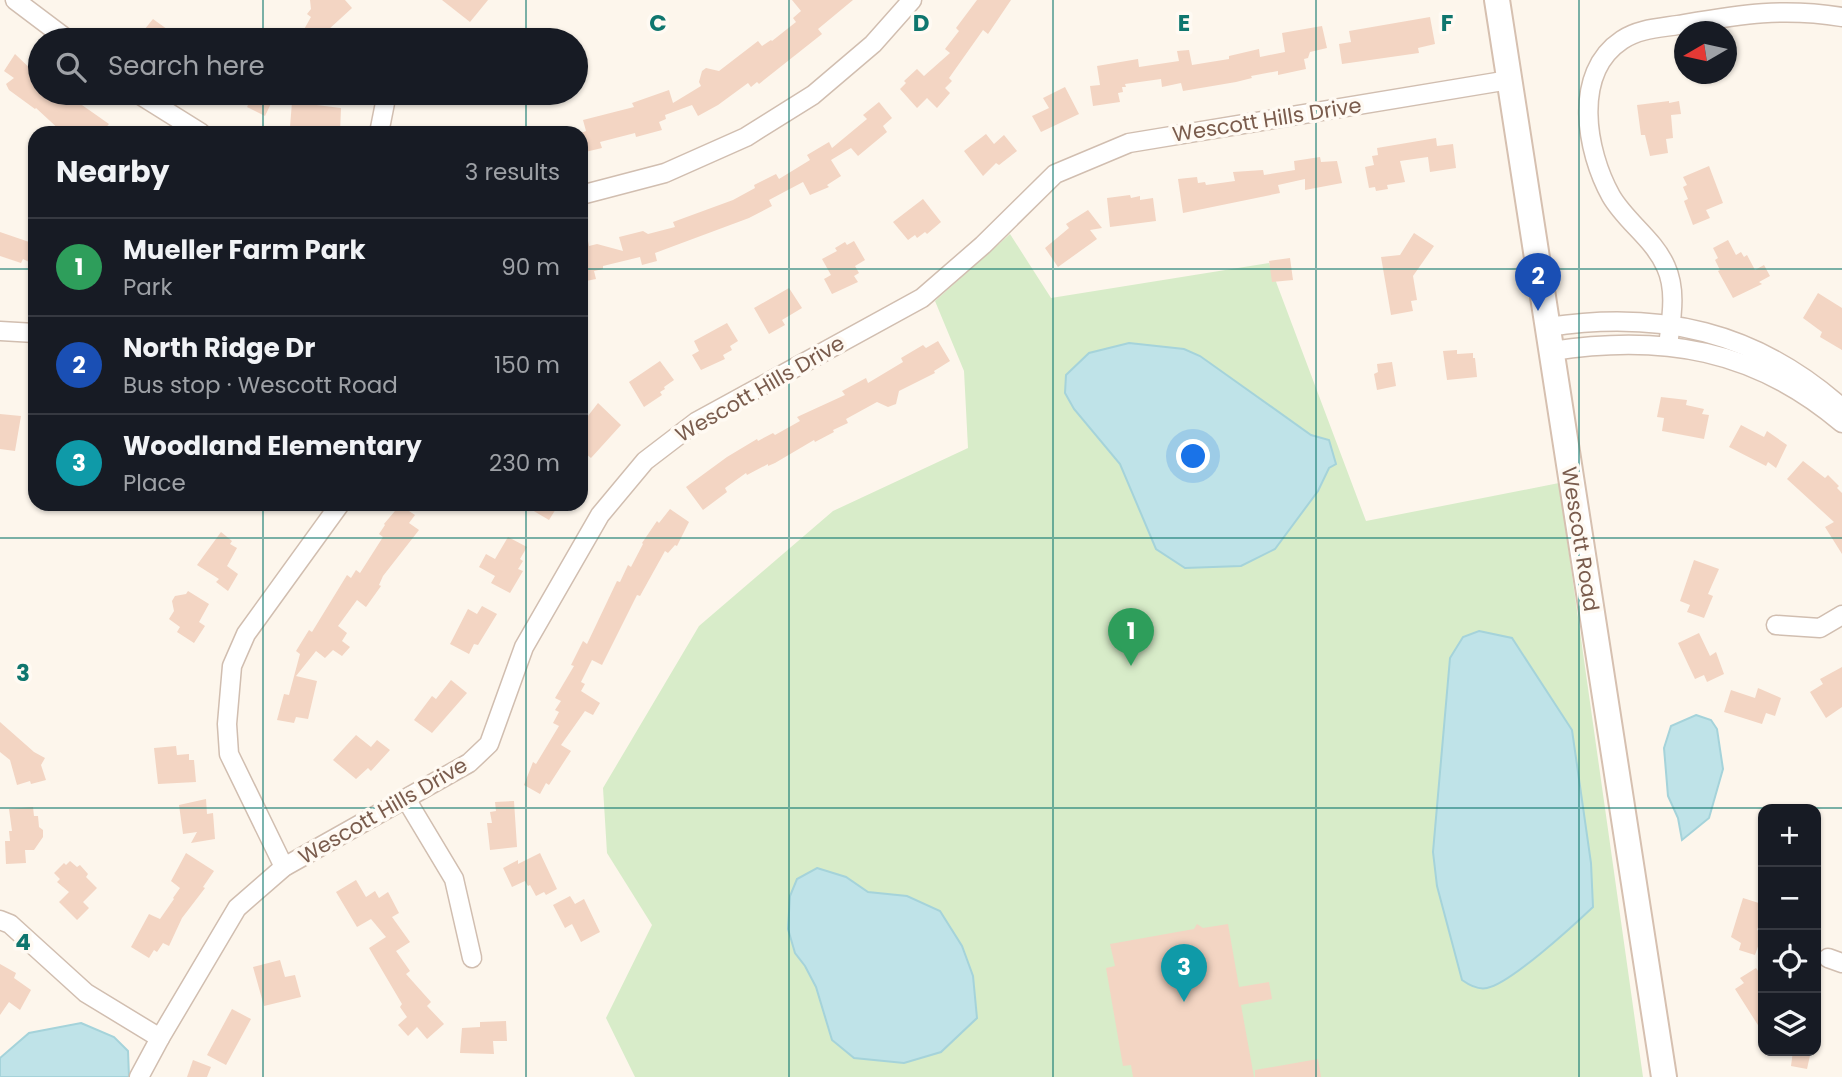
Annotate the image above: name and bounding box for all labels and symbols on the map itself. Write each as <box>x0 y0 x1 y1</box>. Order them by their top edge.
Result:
text: C <box>649 7 667 39</box>
text: D <box>913 7 929 39</box>
text: E <box>1178 7 1190 39</box>
text: F <box>1441 7 1453 39</box>
north arrow <box>1674 21 1737 84</box>
street label: Wescott Hills Drive <box>1170 90 1363 149</box>
pin: 2 <box>1515 253 1561 311</box>
street label: Wescott Hills Drive <box>670 328 850 449</box>
your location <box>1176 439 1210 473</box>
street label: Wescott Road <box>1555 464 1606 613</box>
pin: 1 <box>1108 608 1154 666</box>
text: 3 <box>16 657 30 689</box>
street label: Wescott Hills Drive <box>293 750 473 871</box>
text: 4 <box>15 926 31 958</box>
pin: 3 <box>1161 944 1207 1002</box>

